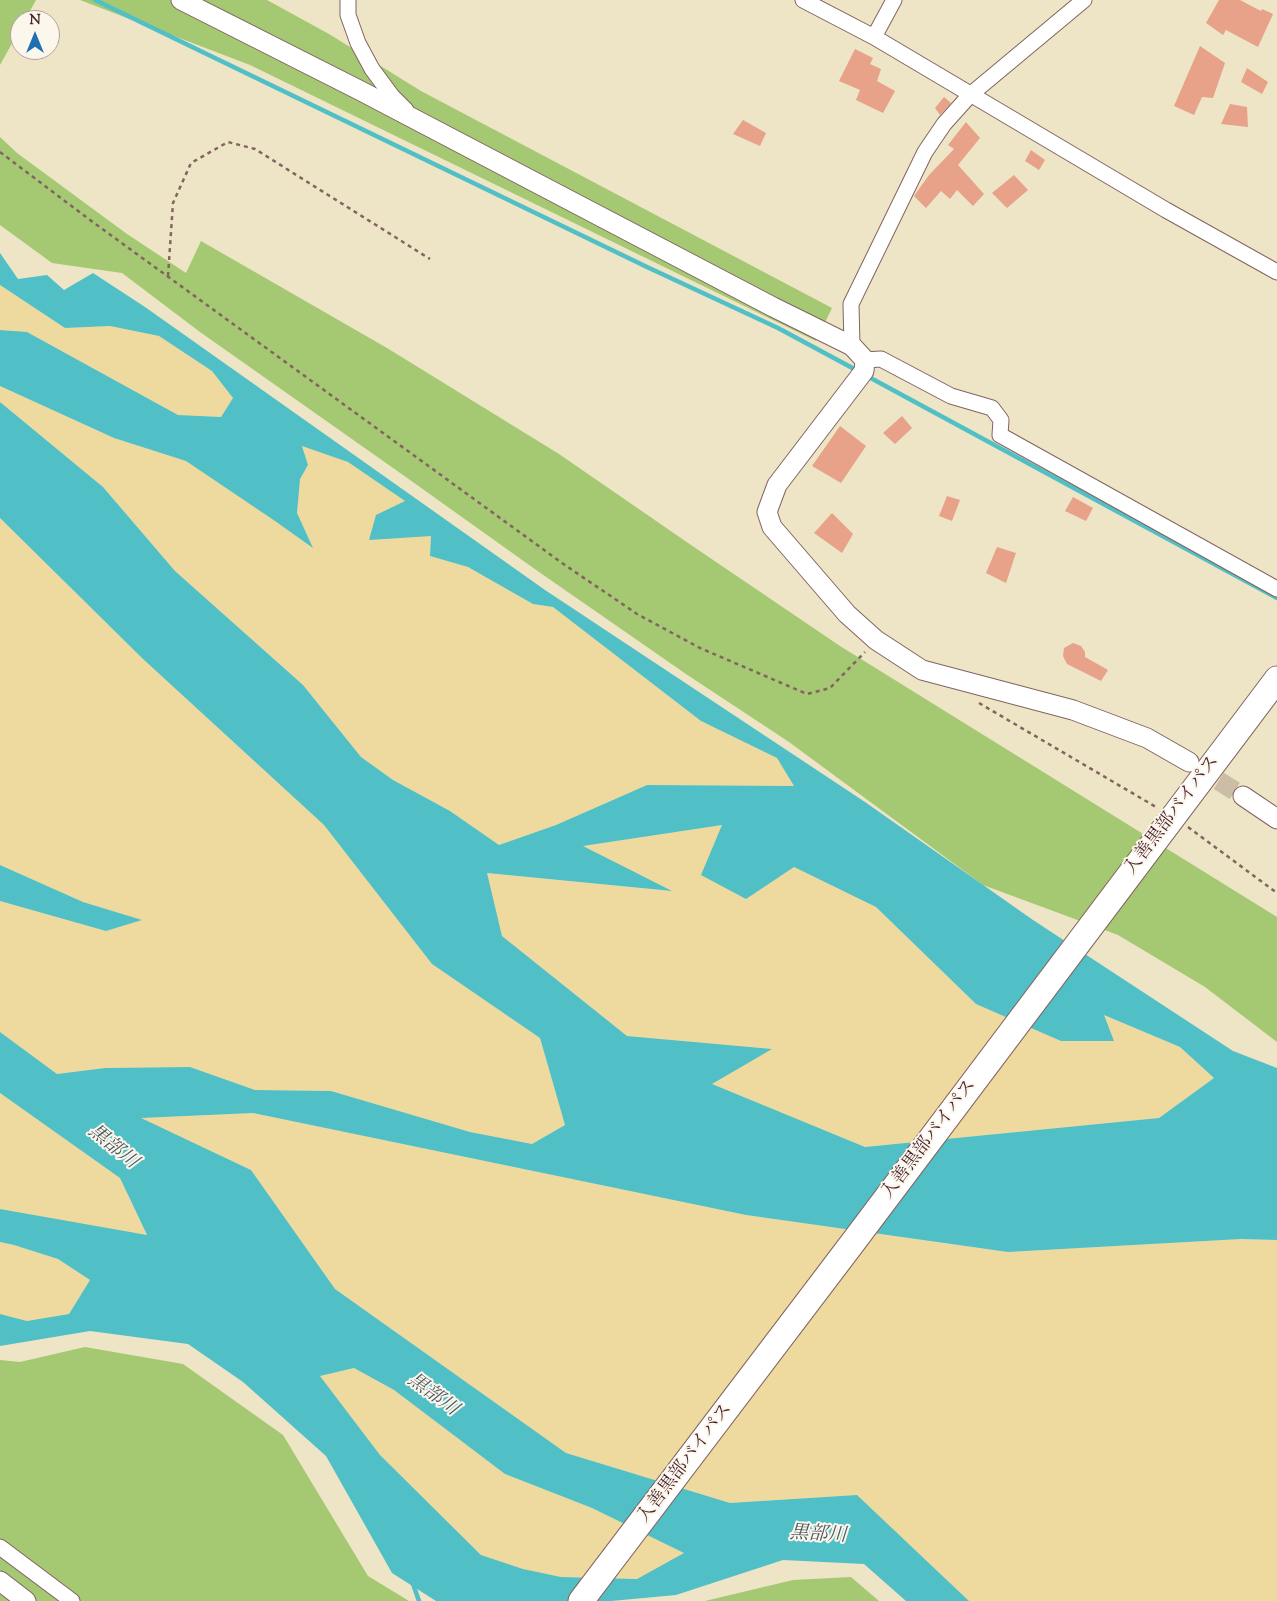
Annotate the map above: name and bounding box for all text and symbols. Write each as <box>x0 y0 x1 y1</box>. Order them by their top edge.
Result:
north arrow <box>10 10 60 60</box>
text: N <box>29 11 41 31</box>
street label: 入善黒部バイパス <box>1121 752 1225 880</box>
street label: 入善黒部バイパス <box>878 1076 982 1204</box>
water label: 黒部川 <box>83 1121 141 1175</box>
water label: 黒部川 <box>402 1370 462 1422</box>
street label: 入善黒部バイパス <box>634 1400 738 1528</box>
water label: 黒部川 <box>789 1523 847 1549</box>

